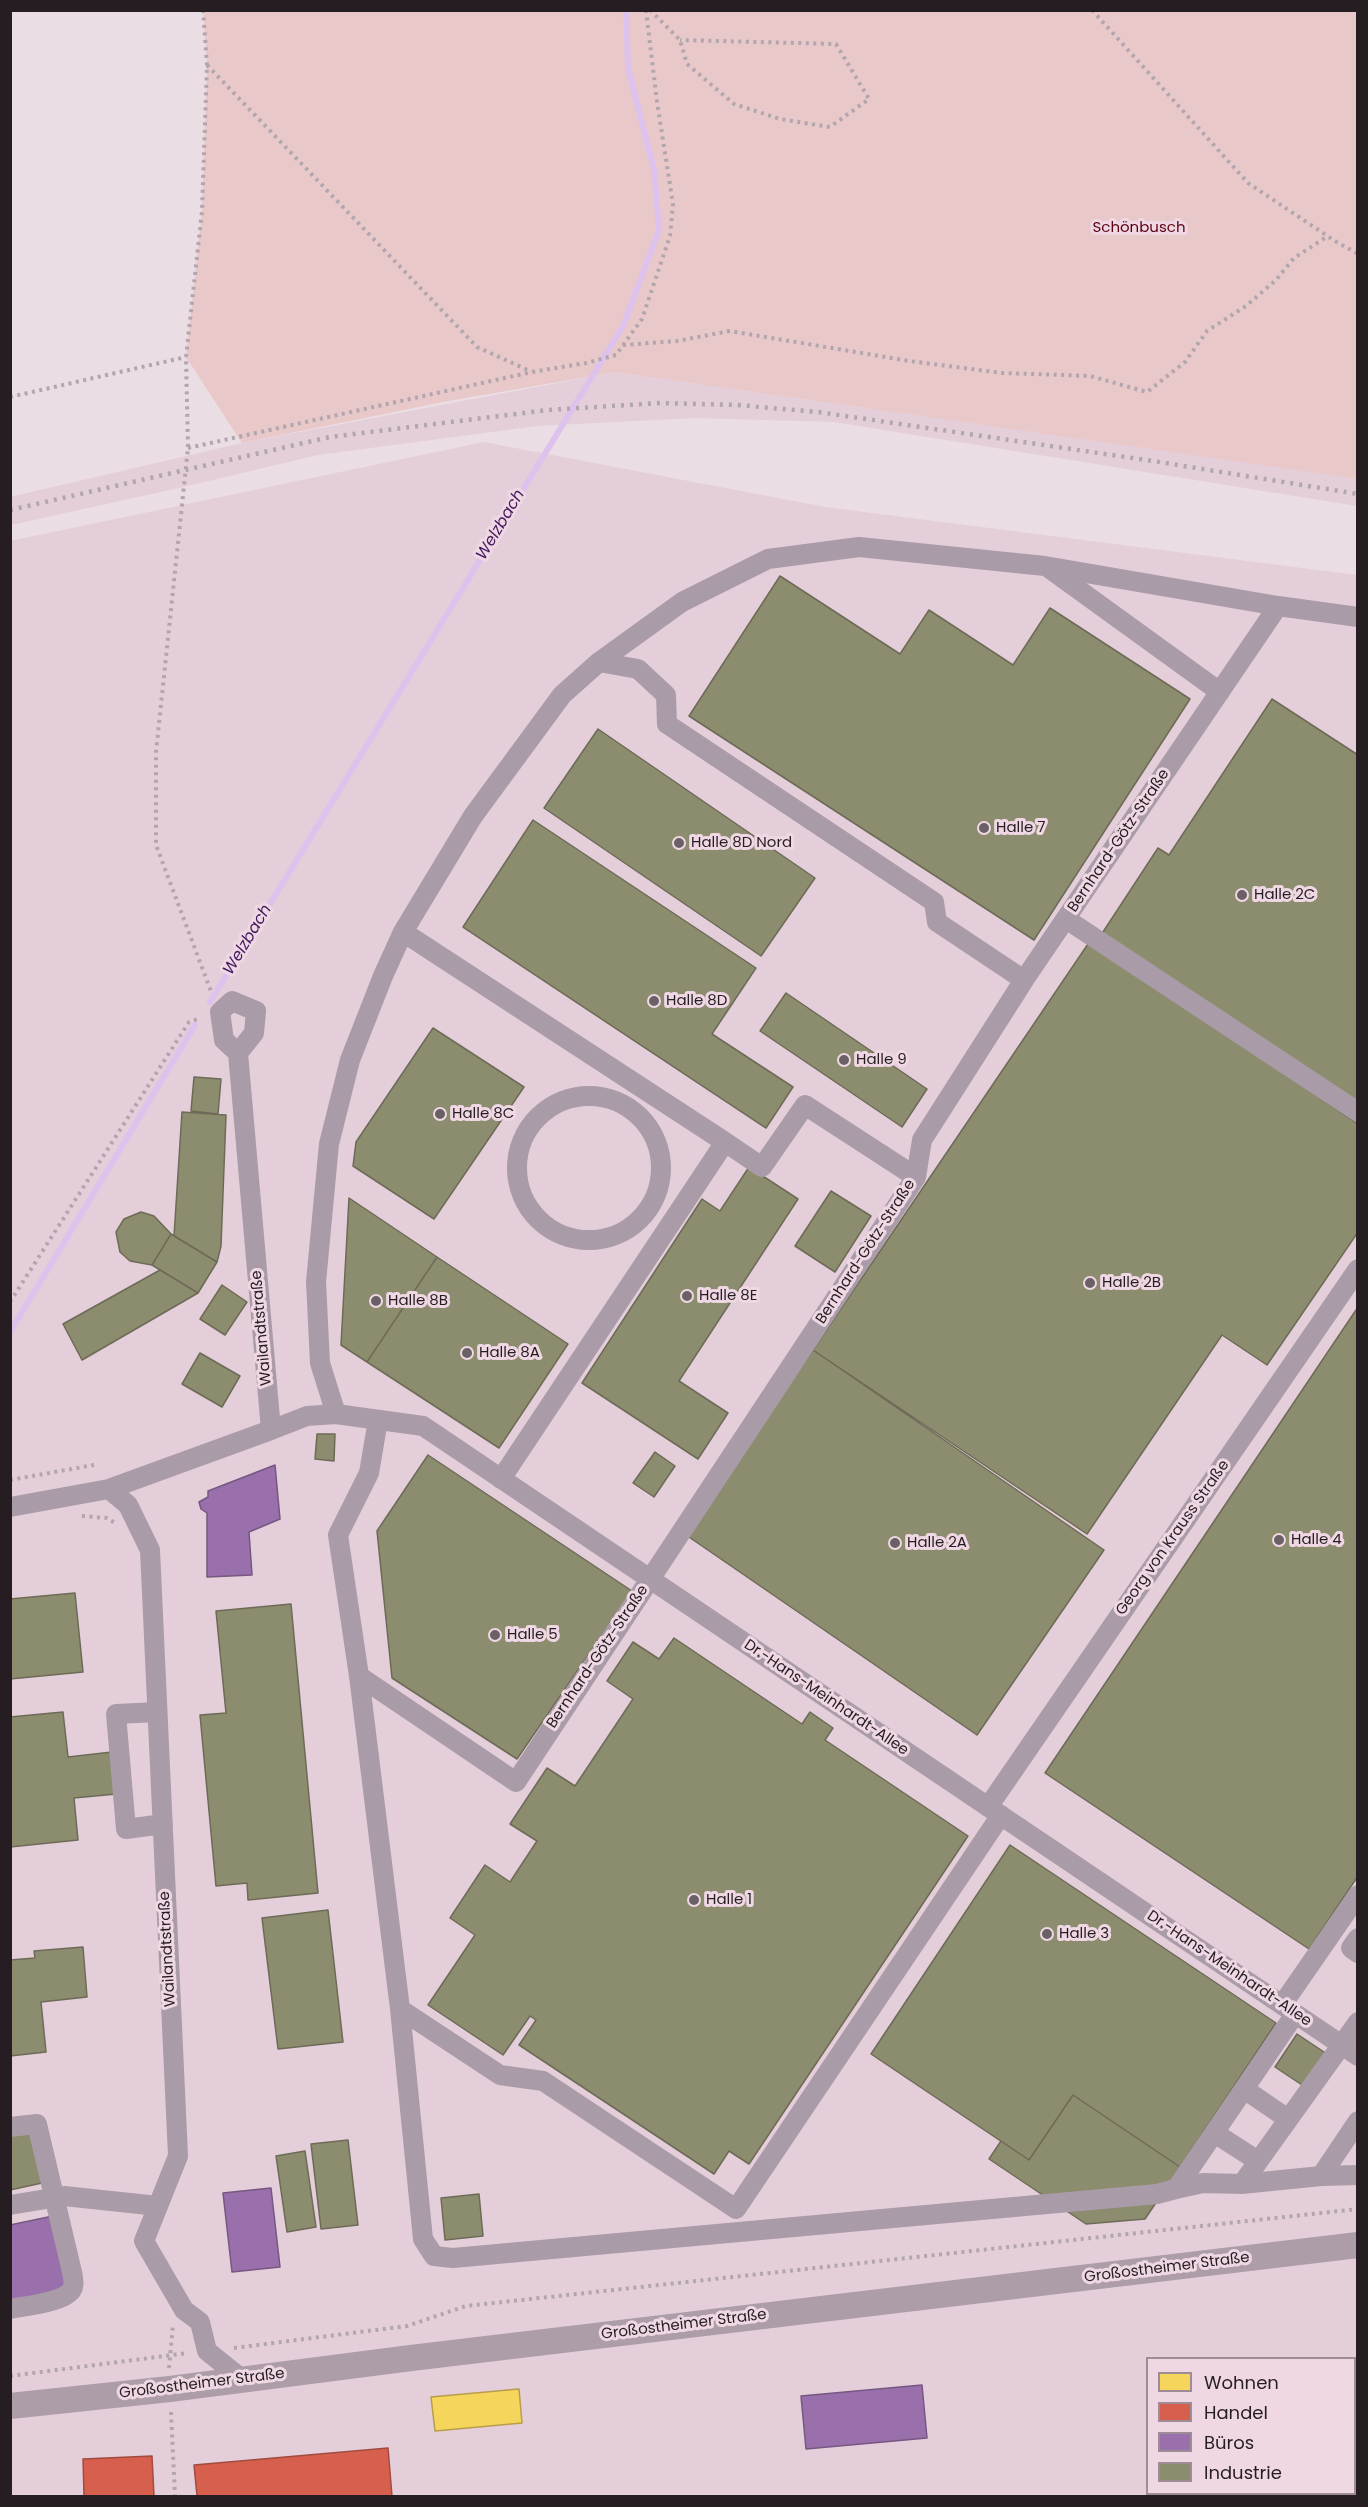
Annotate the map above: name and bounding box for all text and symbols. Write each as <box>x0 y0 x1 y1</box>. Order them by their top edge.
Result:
park label: Schönbusch <box>1093 219 1185 237</box>
water label: Welzbach <box>473 486 529 564</box>
street label: Bernhard-Götz-Straße <box>1064 766 1174 916</box>
place label: Halle 7 <box>996 819 1045 837</box>
marker: Halle 7 <box>977 821 991 835</box>
place label: Halle 8D Nord <box>691 834 792 852</box>
marker: Halle 8D Nord <box>672 836 686 850</box>
place label: Halle 2C <box>1254 886 1315 904</box>
marker: Halle 2C <box>1235 888 1249 902</box>
water label: Welzbach <box>220 901 276 979</box>
place label: Halle 8D <box>666 992 727 1010</box>
marker: Halle 8D <box>647 994 661 1008</box>
place label: Halle 9 <box>856 1051 907 1069</box>
marker: Halle 9 <box>837 1053 851 1067</box>
place label: Halle 8C <box>452 1105 514 1123</box>
marker: Halle 8C <box>433 1107 447 1121</box>
street label: Bernhard-Götz-Straße <box>812 1176 920 1328</box>
street label: Wailandtstraße <box>248 1269 276 1387</box>
place label: Halle 2B <box>1102 1274 1161 1292</box>
marker: Halle 2B <box>1083 1276 1097 1290</box>
place label: Halle 8E <box>699 1287 757 1305</box>
marker: Halle 8E <box>680 1289 694 1303</box>
place label: Halle 8B <box>388 1292 448 1310</box>
marker: Halle 8B <box>369 1294 383 1308</box>
place label: Halle 8A <box>479 1344 540 1362</box>
marker: Halle 8A <box>460 1346 474 1360</box>
street label: Georg von Krauss Straße <box>1112 1457 1234 1619</box>
place label: Halle 4 <box>1291 1531 1342 1549</box>
marker: Halle 4 <box>1272 1533 1286 1547</box>
place label: Halle 2A <box>907 1534 967 1552</box>
marker: Halle 2A <box>888 1536 902 1550</box>
street label: Bernhard-Götz-Straße <box>543 1582 653 1732</box>
place label: Halle 5 <box>507 1626 558 1644</box>
marker: Halle 5 <box>488 1628 502 1642</box>
street label: Dr.-Hans-Meinhardt-Allee <box>740 1636 912 1760</box>
street label: Wailandtstraße <box>156 1891 180 2007</box>
place label: Halle 1 <box>706 1891 752 1909</box>
marker: Halle 1 <box>687 1893 701 1907</box>
street label: Dr.-Hans-Meinhardt-Allee <box>1143 1907 1315 2031</box>
place label: Halle 3 <box>1059 1925 1109 1943</box>
marker: Halle 3 <box>1040 1927 1054 1941</box>
street label: Großostheimer Straße <box>1083 2249 1251 2287</box>
street label: Großostheimer Straße <box>600 2306 768 2344</box>
legend <box>1146 2357 1356 2495</box>
street label: Großostheimer Straße <box>118 2365 286 2403</box>
text: Wohnen <box>1204 2370 1279 2395</box>
text: Handel <box>1204 2400 1268 2425</box>
text: Büros <box>1204 2430 1254 2455</box>
text: Industrie <box>1204 2460 1282 2485</box>

